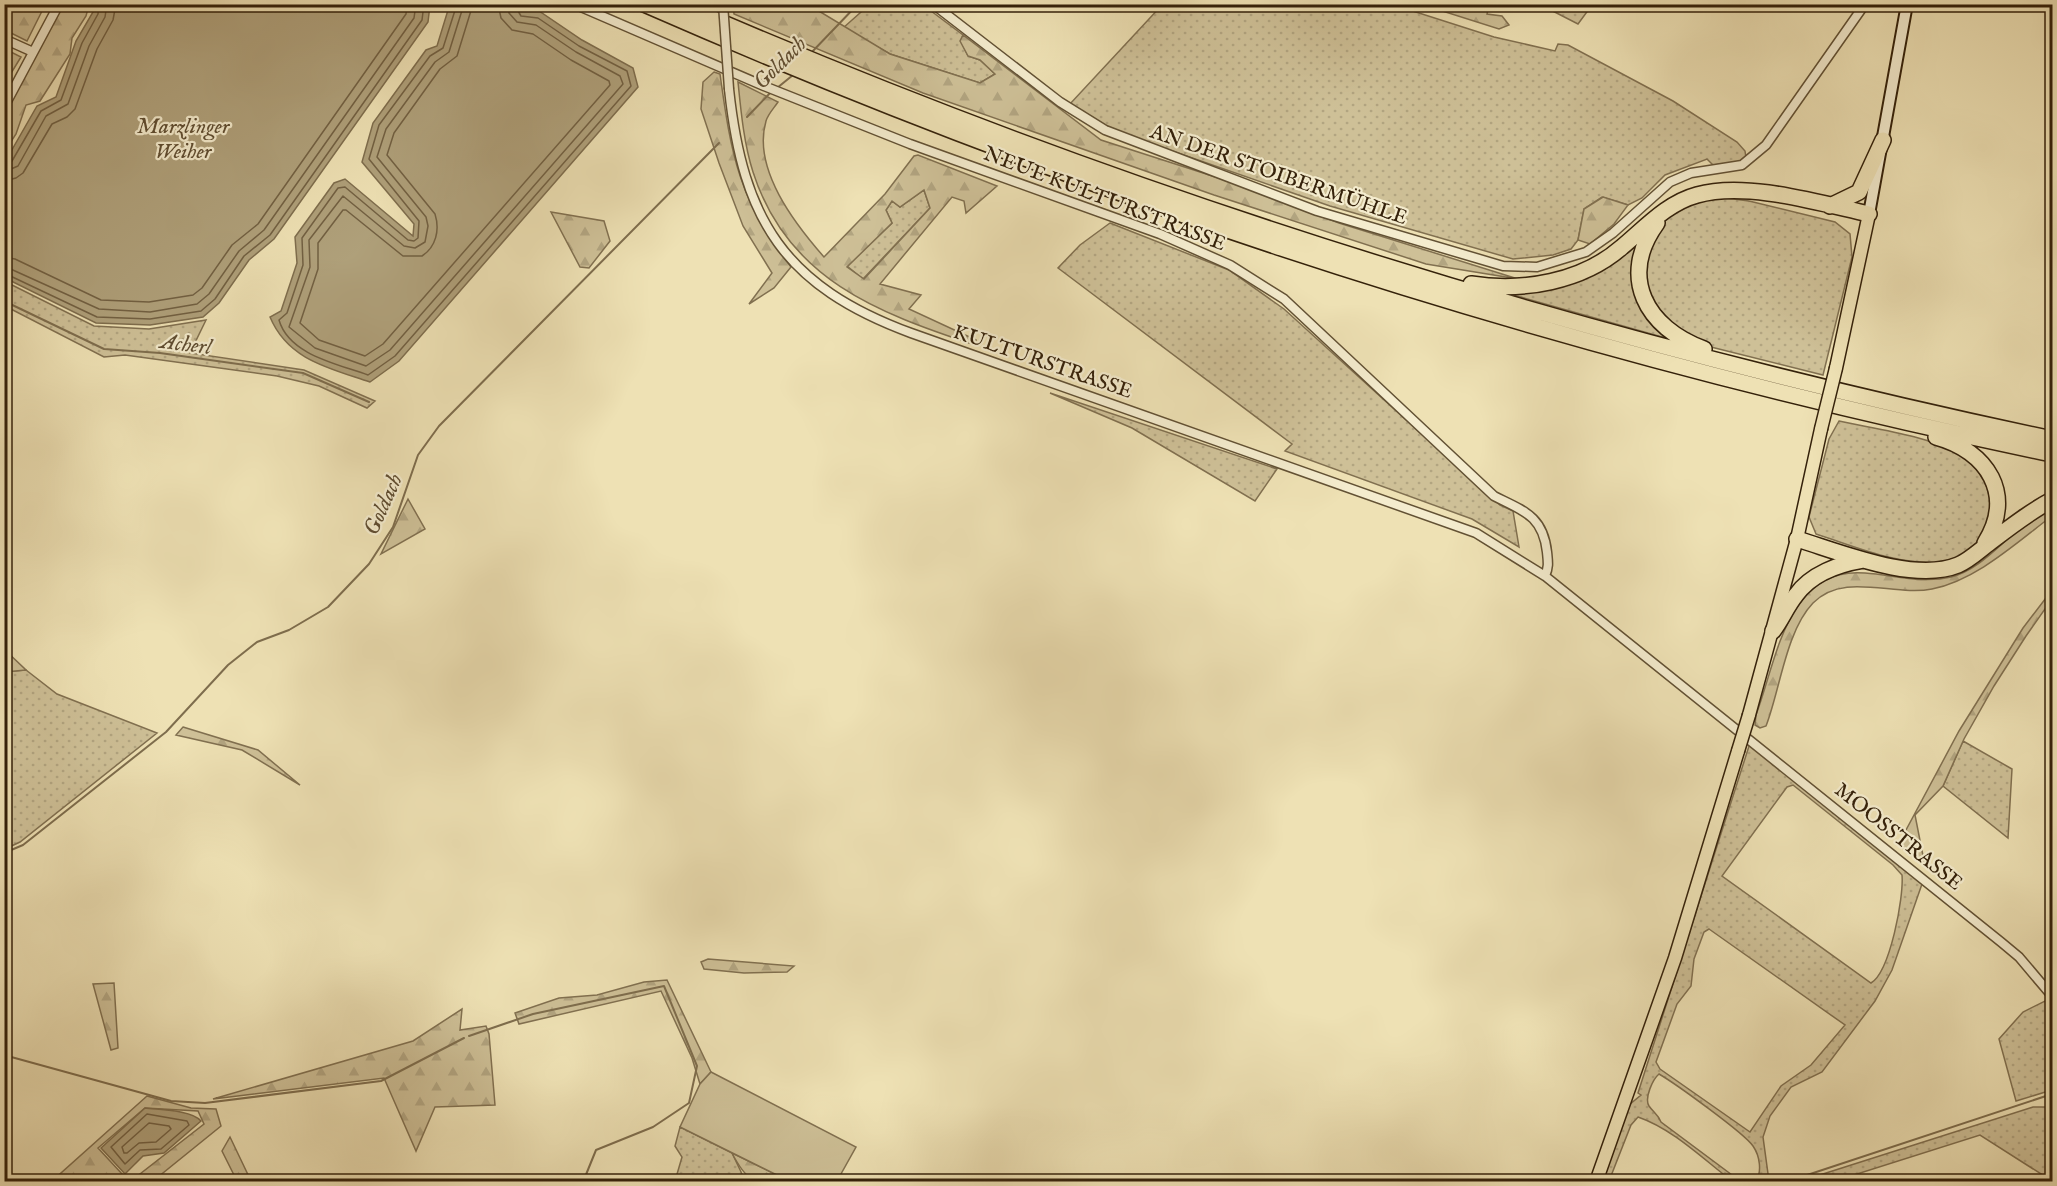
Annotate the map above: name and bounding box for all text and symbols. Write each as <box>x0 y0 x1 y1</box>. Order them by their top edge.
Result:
water label: Goldach <box>748 31 813 96</box>
water label: Marzlinger Weiher <box>137 113 231 166</box>
street label: AN DER STOIBERMÜHLE <box>1145 118 1411 232</box>
street label: NEUE KULTURSTRASSE <box>979 141 1229 258</box>
street label: KULTURSTRASSE <box>949 319 1136 406</box>
water label: Acherl <box>157 328 215 362</box>
water label: Goldach <box>358 470 410 540</box>
street label: MOOSSTRASSE <box>1828 777 1968 897</box>

